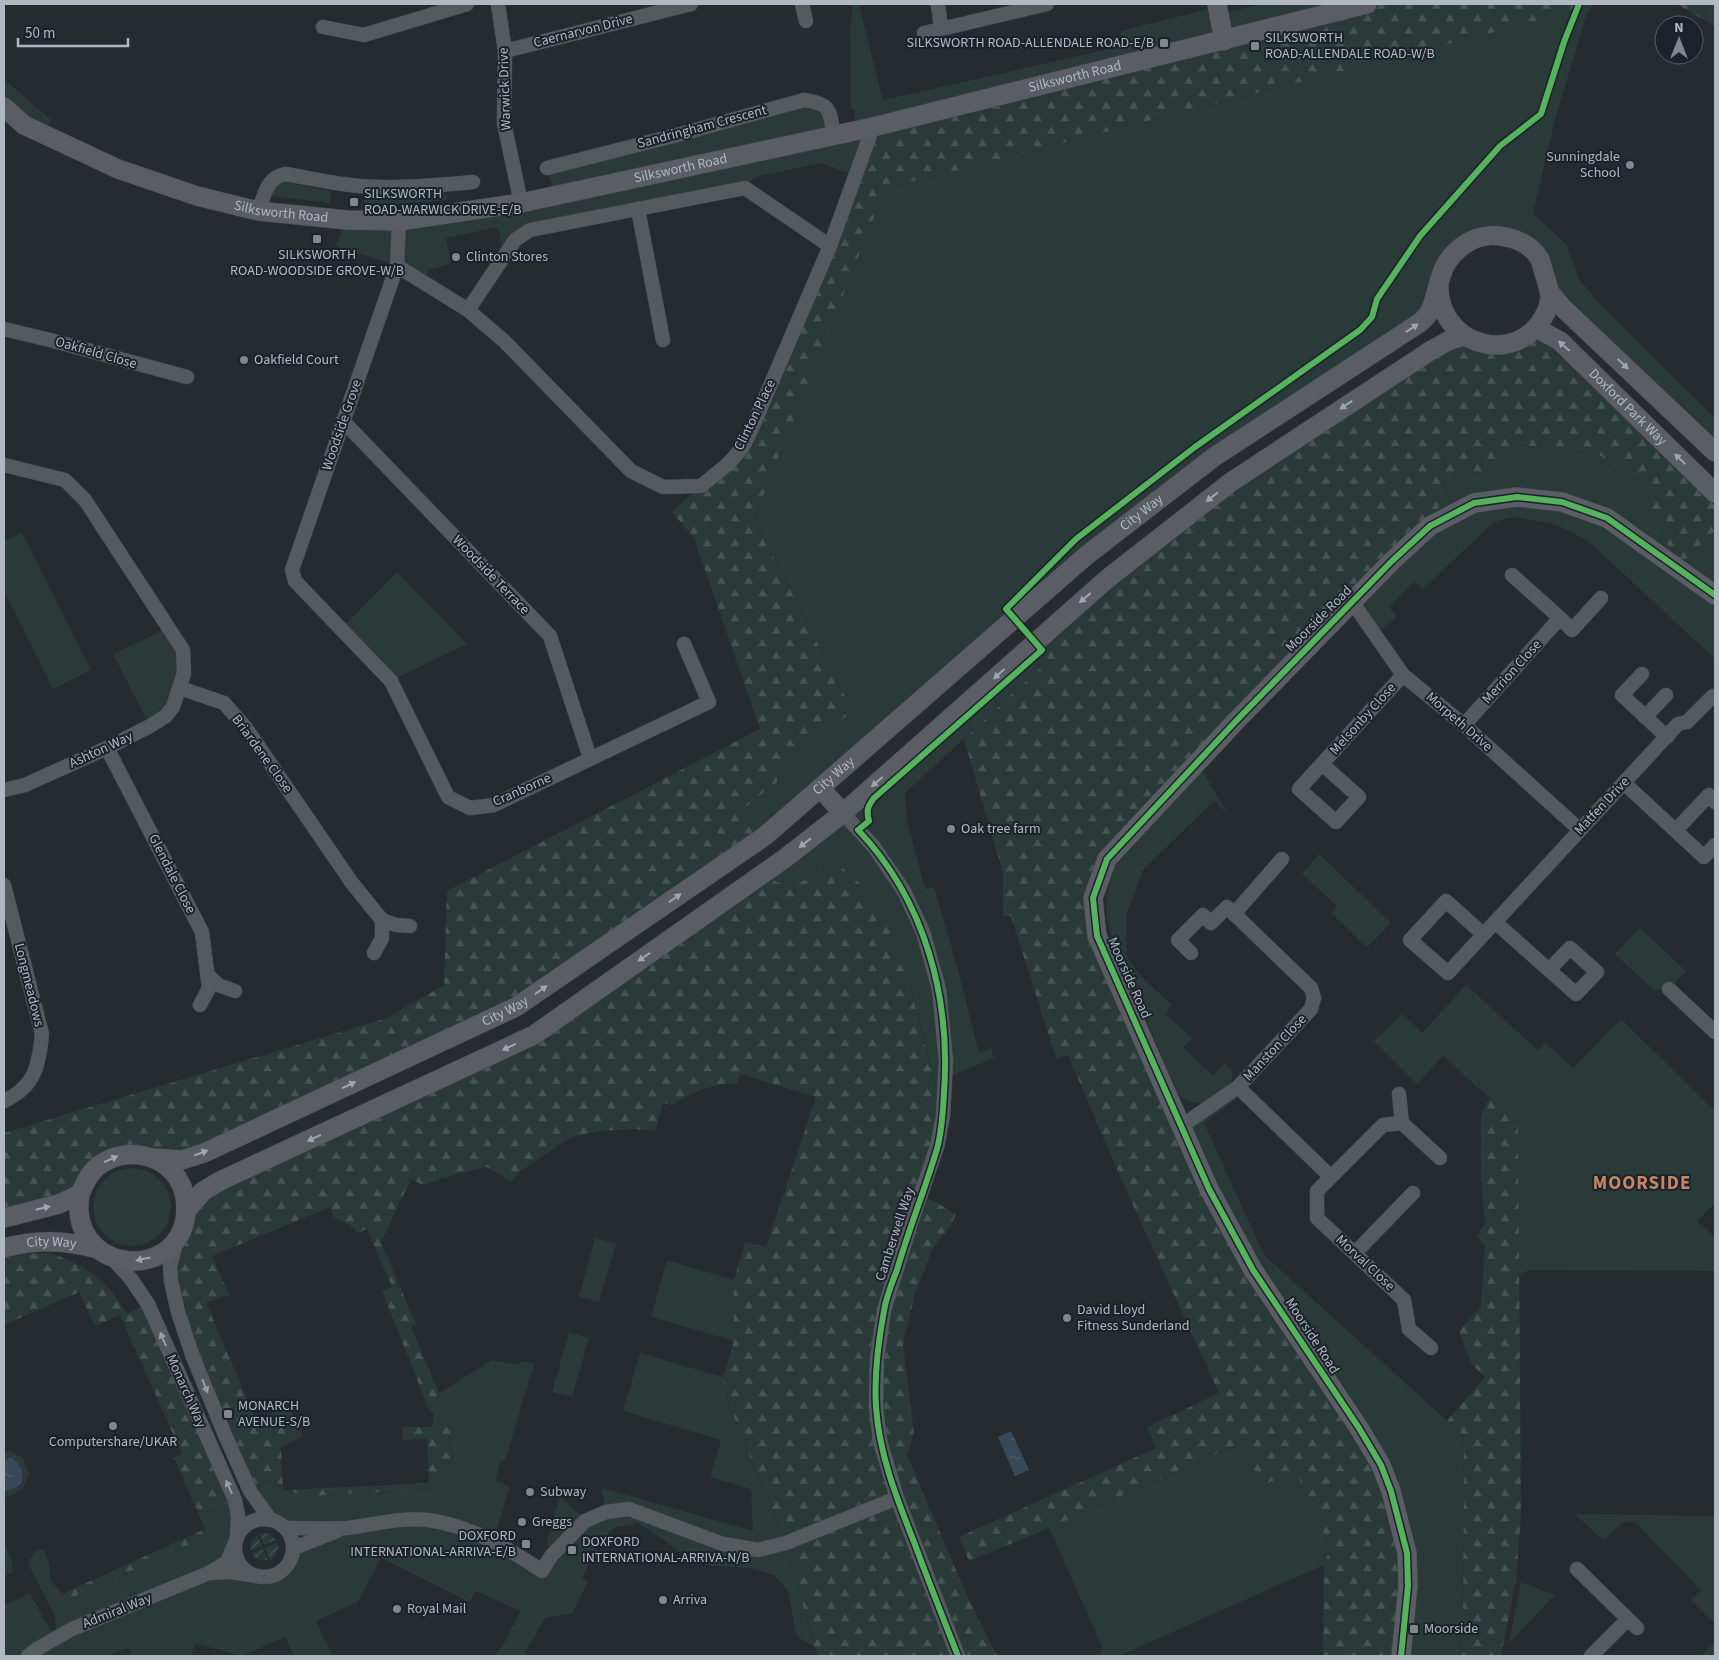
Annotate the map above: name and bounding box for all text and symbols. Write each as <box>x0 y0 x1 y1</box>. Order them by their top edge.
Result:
street label: Caernarvon Drive <box>531 9 635 53</box>
scale bar <box>18 15 128 47</box>
north arrow <box>1654 15 1704 65</box>
text: N <box>1674 18 1684 38</box>
text: 50 m <box>25 23 55 44</box>
place label: SILKSWORTH ROAD-ALLENDALE ROAD-W/B <box>1265 28 1435 64</box>
place label: SILKSWORTH ROAD-ALLENDALE ROAD-E/B <box>907 33 1154 53</box>
marker: SILKSWORTH ROAD-ALLENDALE ROAD-E/B <box>1158 37 1170 49</box>
marker: SILKSWORTH ROAD-ALLENDALE ROAD-W/B <box>1249 40 1261 52</box>
street label: Warwick Drive <box>494 47 516 131</box>
street label: Silksworth Road <box>1026 56 1123 98</box>
street label: Sandringham Crescent <box>635 100 769 154</box>
place label: Sunningdale School <box>1546 147 1620 183</box>
street label: Silksworth Road <box>632 149 729 188</box>
marker: Sunningdale School <box>1624 159 1636 171</box>
place label: SILKSWORTH ROAD-WARWICK DRIVE-E/B <box>364 184 522 220</box>
street label: Silksworth Road <box>232 195 329 228</box>
marker: SILKSWORTH ROAD-WARWICK DRIVE-E/B <box>348 196 360 208</box>
marker: SILKSWORTH ROAD-WOODSIDE GROVE-W/B <box>311 233 323 245</box>
place label: SILKSWORTH ROAD-WOODSIDE GROVE-W/B <box>230 245 404 281</box>
place label: Clinton Stores <box>466 247 548 267</box>
marker: Clinton Stores <box>450 251 462 263</box>
one-way arrow <box>1406 323 1419 333</box>
street label: Oakfield Close <box>53 332 139 374</box>
one-way arrow <box>1558 340 1570 351</box>
place label: Oakfield Court <box>254 350 339 370</box>
marker: Oakfield Court <box>238 354 250 366</box>
one-way arrow <box>1617 358 1629 370</box>
street label: Doxford Park Way <box>1584 364 1672 451</box>
street label: Clinton Place <box>729 376 781 454</box>
street label: Woodside Grove <box>317 377 367 473</box>
one-way arrow <box>1340 401 1353 410</box>
one-way arrow <box>1675 453 1687 465</box>
street label: City Way <box>1116 489 1168 536</box>
one-way arrow <box>1206 491 1219 502</box>
street label: Woodside Terrace <box>448 531 534 619</box>
street label: Moorside Road <box>1281 581 1357 657</box>
one-way arrow <box>1080 592 1092 604</box>
street label: Merrion Close <box>1478 635 1546 709</box>
one-way arrow <box>993 668 1005 680</box>
street label: Melsonby Close <box>1325 679 1401 759</box>
street label: Morpeth Drive <box>1421 687 1497 757</box>
street label: Briardene Close <box>227 711 297 797</box>
street label: Ashton Way <box>66 726 137 774</box>
street label: City Way <box>808 752 860 800</box>
street label: Cranborne <box>490 768 554 812</box>
street label: Matfen Drive <box>1570 772 1634 840</box>
one-way arrow <box>871 777 884 788</box>
place label: Oak tree farm <box>961 819 1041 839</box>
marker: Oak tree farm <box>945 823 957 835</box>
street label: Glendale Close <box>143 831 201 917</box>
one-way arrow <box>798 837 811 848</box>
one-way arrow <box>668 893 681 903</box>
street label: Moorside Road <box>1102 934 1156 1022</box>
street label: Longmeadows <box>9 941 49 1029</box>
one-way arrow <box>638 952 651 963</box>
one-way arrow <box>534 985 548 995</box>
street label: City Way <box>479 991 533 1032</box>
street label: Manston Close <box>1239 1010 1311 1086</box>
one-way arrow <box>502 1043 516 1051</box>
one-way arrow <box>342 1081 356 1089</box>
one-way arrow <box>307 1134 321 1142</box>
one-way arrow <box>194 1149 208 1157</box>
one-way arrow <box>104 1155 118 1163</box>
district label: MOORSIDE <box>1593 1170 1691 1197</box>
street label: Camberwell Way <box>870 1184 920 1284</box>
one-way arrow <box>35 1204 50 1212</box>
street label: Morval Close <box>1331 1230 1399 1296</box>
street label: City Way <box>25 1232 78 1254</box>
one-way arrow <box>135 1256 151 1264</box>
street label: Moorside Road <box>1280 1294 1344 1378</box>
place label: David Lloyd Fitness Sunderland <box>1077 1300 1190 1336</box>
marker: David Lloyd Fitness Sunderland <box>1061 1312 1073 1324</box>
one-way arrow <box>159 1332 167 1346</box>
street label: Monarch Way <box>161 1351 211 1431</box>
one-way arrow <box>201 1379 209 1394</box>
place label: MONARCH AVENUE-S/B <box>238 1396 310 1432</box>
marker: MONARCH AVENUE-S/B <box>222 1408 234 1420</box>
marker: Computershare/UKAR <box>107 1420 119 1432</box>
place label: Computershare/UKAR <box>49 1432 177 1452</box>
one-way arrow <box>225 1480 233 1494</box>
place label: Subway <box>540 1482 587 1502</box>
marker: Subway <box>524 1486 536 1498</box>
place label: Greggs <box>532 1512 572 1532</box>
marker: Greggs <box>516 1516 528 1528</box>
place label: DOXFORD INTERNATIONAL-ARRIVA-E/B <box>350 1526 516 1562</box>
place label: DOXFORD INTERNATIONAL-ARRIVA-N/B <box>582 1532 749 1568</box>
marker: DOXFORD INTERNATIONAL-ARRIVA-E/B <box>520 1538 532 1550</box>
marker: DOXFORD INTERNATIONAL-ARRIVA-N/B <box>566 1544 578 1556</box>
street label: Admiral Way <box>80 1588 155 1634</box>
place label: Arriva <box>673 1590 707 1610</box>
marker: Arriva <box>657 1594 669 1606</box>
place label: Royal Mail <box>407 1599 467 1619</box>
marker: Royal Mail <box>391 1603 403 1615</box>
place label: Moorside <box>1424 1619 1478 1639</box>
marker: Moorside <box>1408 1623 1420 1635</box>

